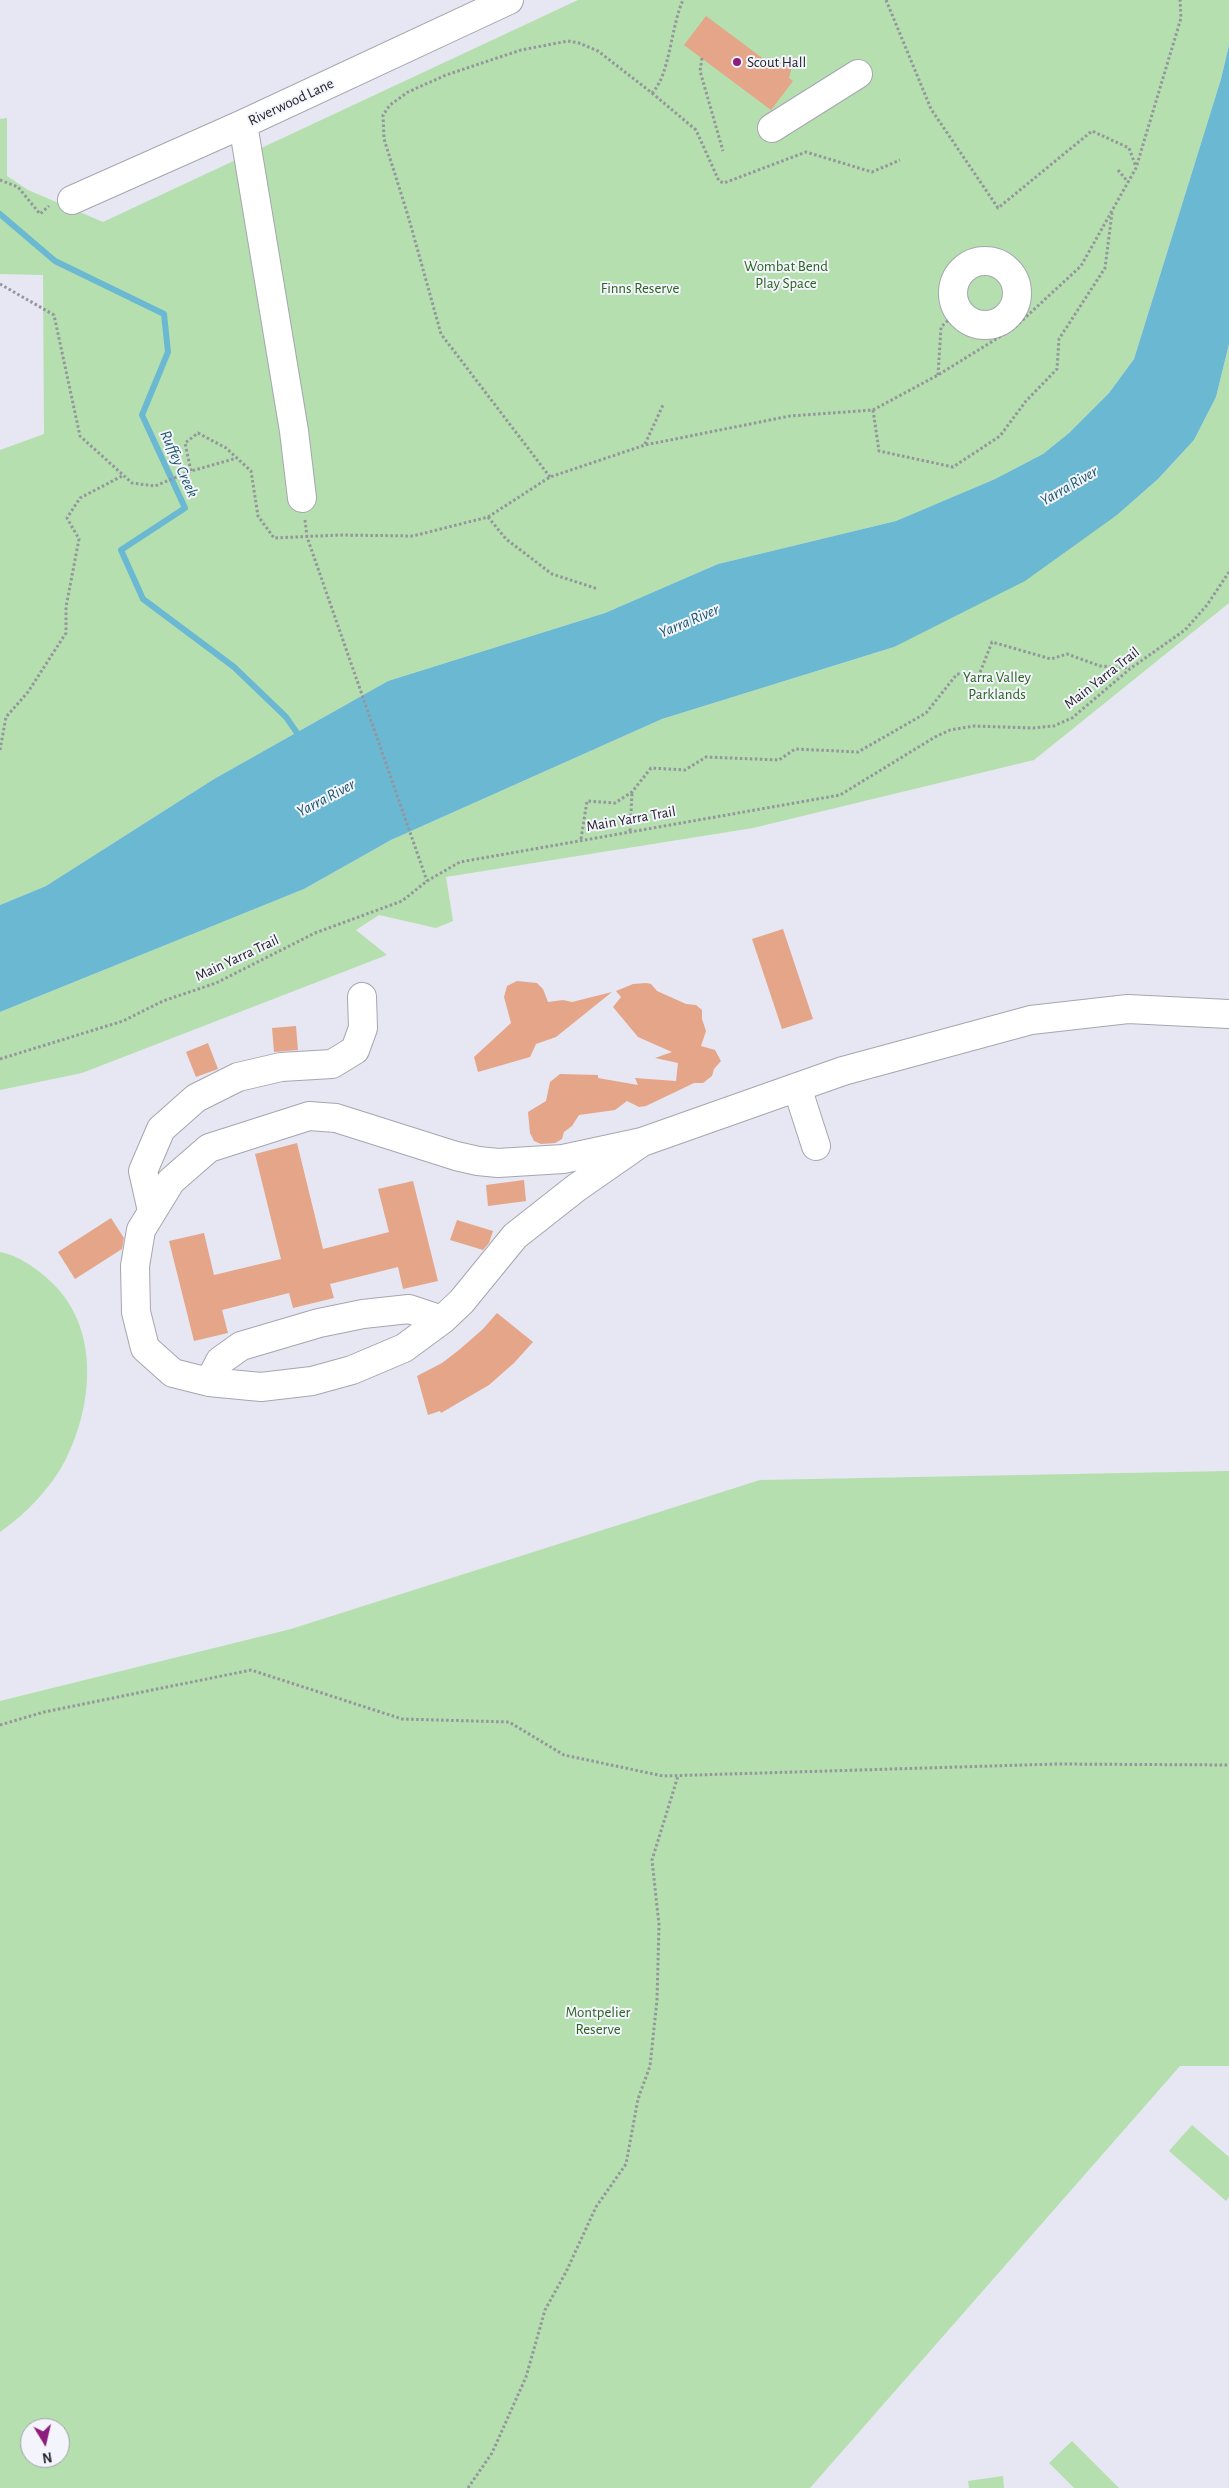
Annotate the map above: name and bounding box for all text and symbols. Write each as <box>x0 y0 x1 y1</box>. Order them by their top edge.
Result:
place label: Scout Hall <box>747 53 806 71</box>
marker: Scout Hall <box>731 56 743 68</box>
street label: Riverwood Lane <box>245 74 337 130</box>
park label: Wombat Bend Play Space <box>744 257 828 292</box>
park label: Finns Reserve <box>601 279 679 297</box>
water label: Ruffey Creek <box>156 427 202 501</box>
water label: Yarra River <box>1037 462 1101 510</box>
water label: Yarra River <box>656 600 722 642</box>
street label: Main Yarra Trail <box>1061 643 1143 713</box>
park label: Yarra Valley Parklands <box>963 668 1031 703</box>
water label: Yarra River <box>294 775 358 821</box>
street label: Main Yarra Trail <box>585 802 677 836</box>
street label: Main Yarra Trail <box>192 931 282 985</box>
park label: Montpelier Reserve <box>566 2003 630 2038</box>
north arrow <box>20 2418 70 2468</box>
text: N <box>41 2449 53 2465</box>

